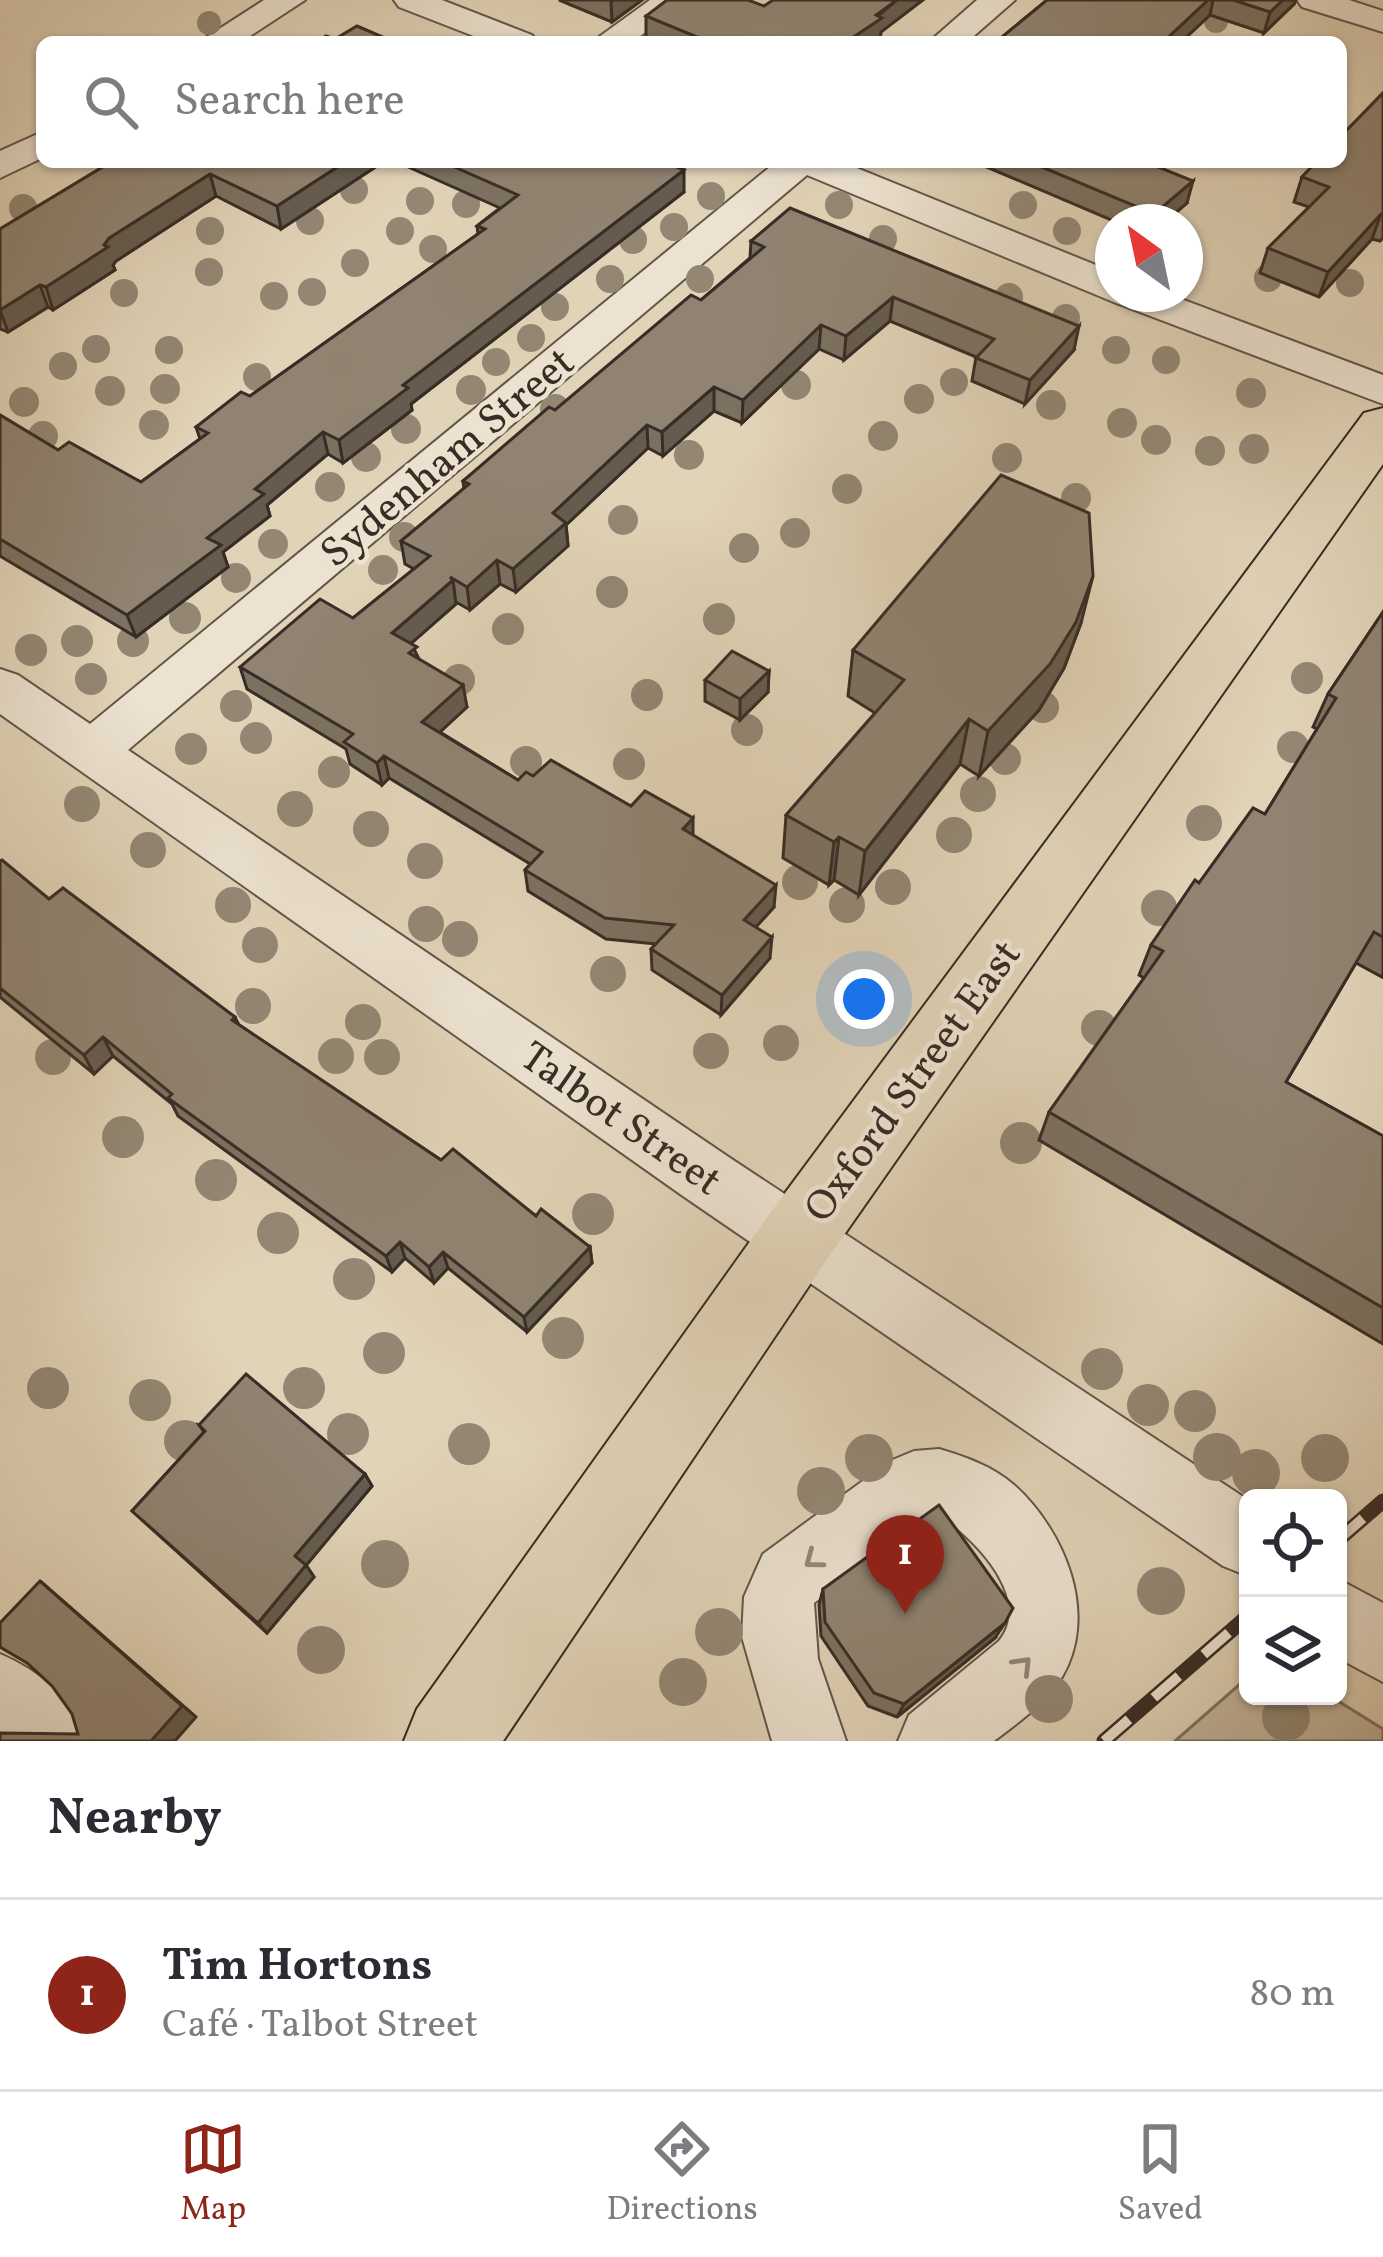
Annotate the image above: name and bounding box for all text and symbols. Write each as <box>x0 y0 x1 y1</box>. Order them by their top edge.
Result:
search box <box>36 36 1347 168</box>
icon: search <box>78 69 144 135</box>
text: Search here <box>174 71 405 134</box>
north arrow <box>1095 204 1203 312</box>
street label: Sydenham Street <box>309 335 589 584</box>
street label: Oxford Street East <box>792 929 1037 1236</box>
your location <box>834 969 894 1029</box>
street label: Talbot Street <box>507 1029 732 1212</box>
map controls <box>1239 1489 1347 1705</box>
button: locate <box>1239 1489 1347 1597</box>
pin: 1 <box>866 1515 944 1614</box>
one-way arrow <box>805 1545 826 1567</box>
button: layers <box>1239 1597 1347 1705</box>
one-way arrow <box>1008 1657 1030 1679</box>
text: Nearby <box>48 1784 222 1855</box>
text: Tim Hortons <box>162 1936 432 1999</box>
text: 1 <box>79 1968 95 2022</box>
text: 80 m <box>1249 1968 1335 2022</box>
text: Café · Talbot Street <box>162 1999 478 2053</box>
tab: Map <box>180 2116 246 2234</box>
tab: Directions <box>606 2116 758 2234</box>
tab: Saved <box>1118 2116 1203 2234</box>

